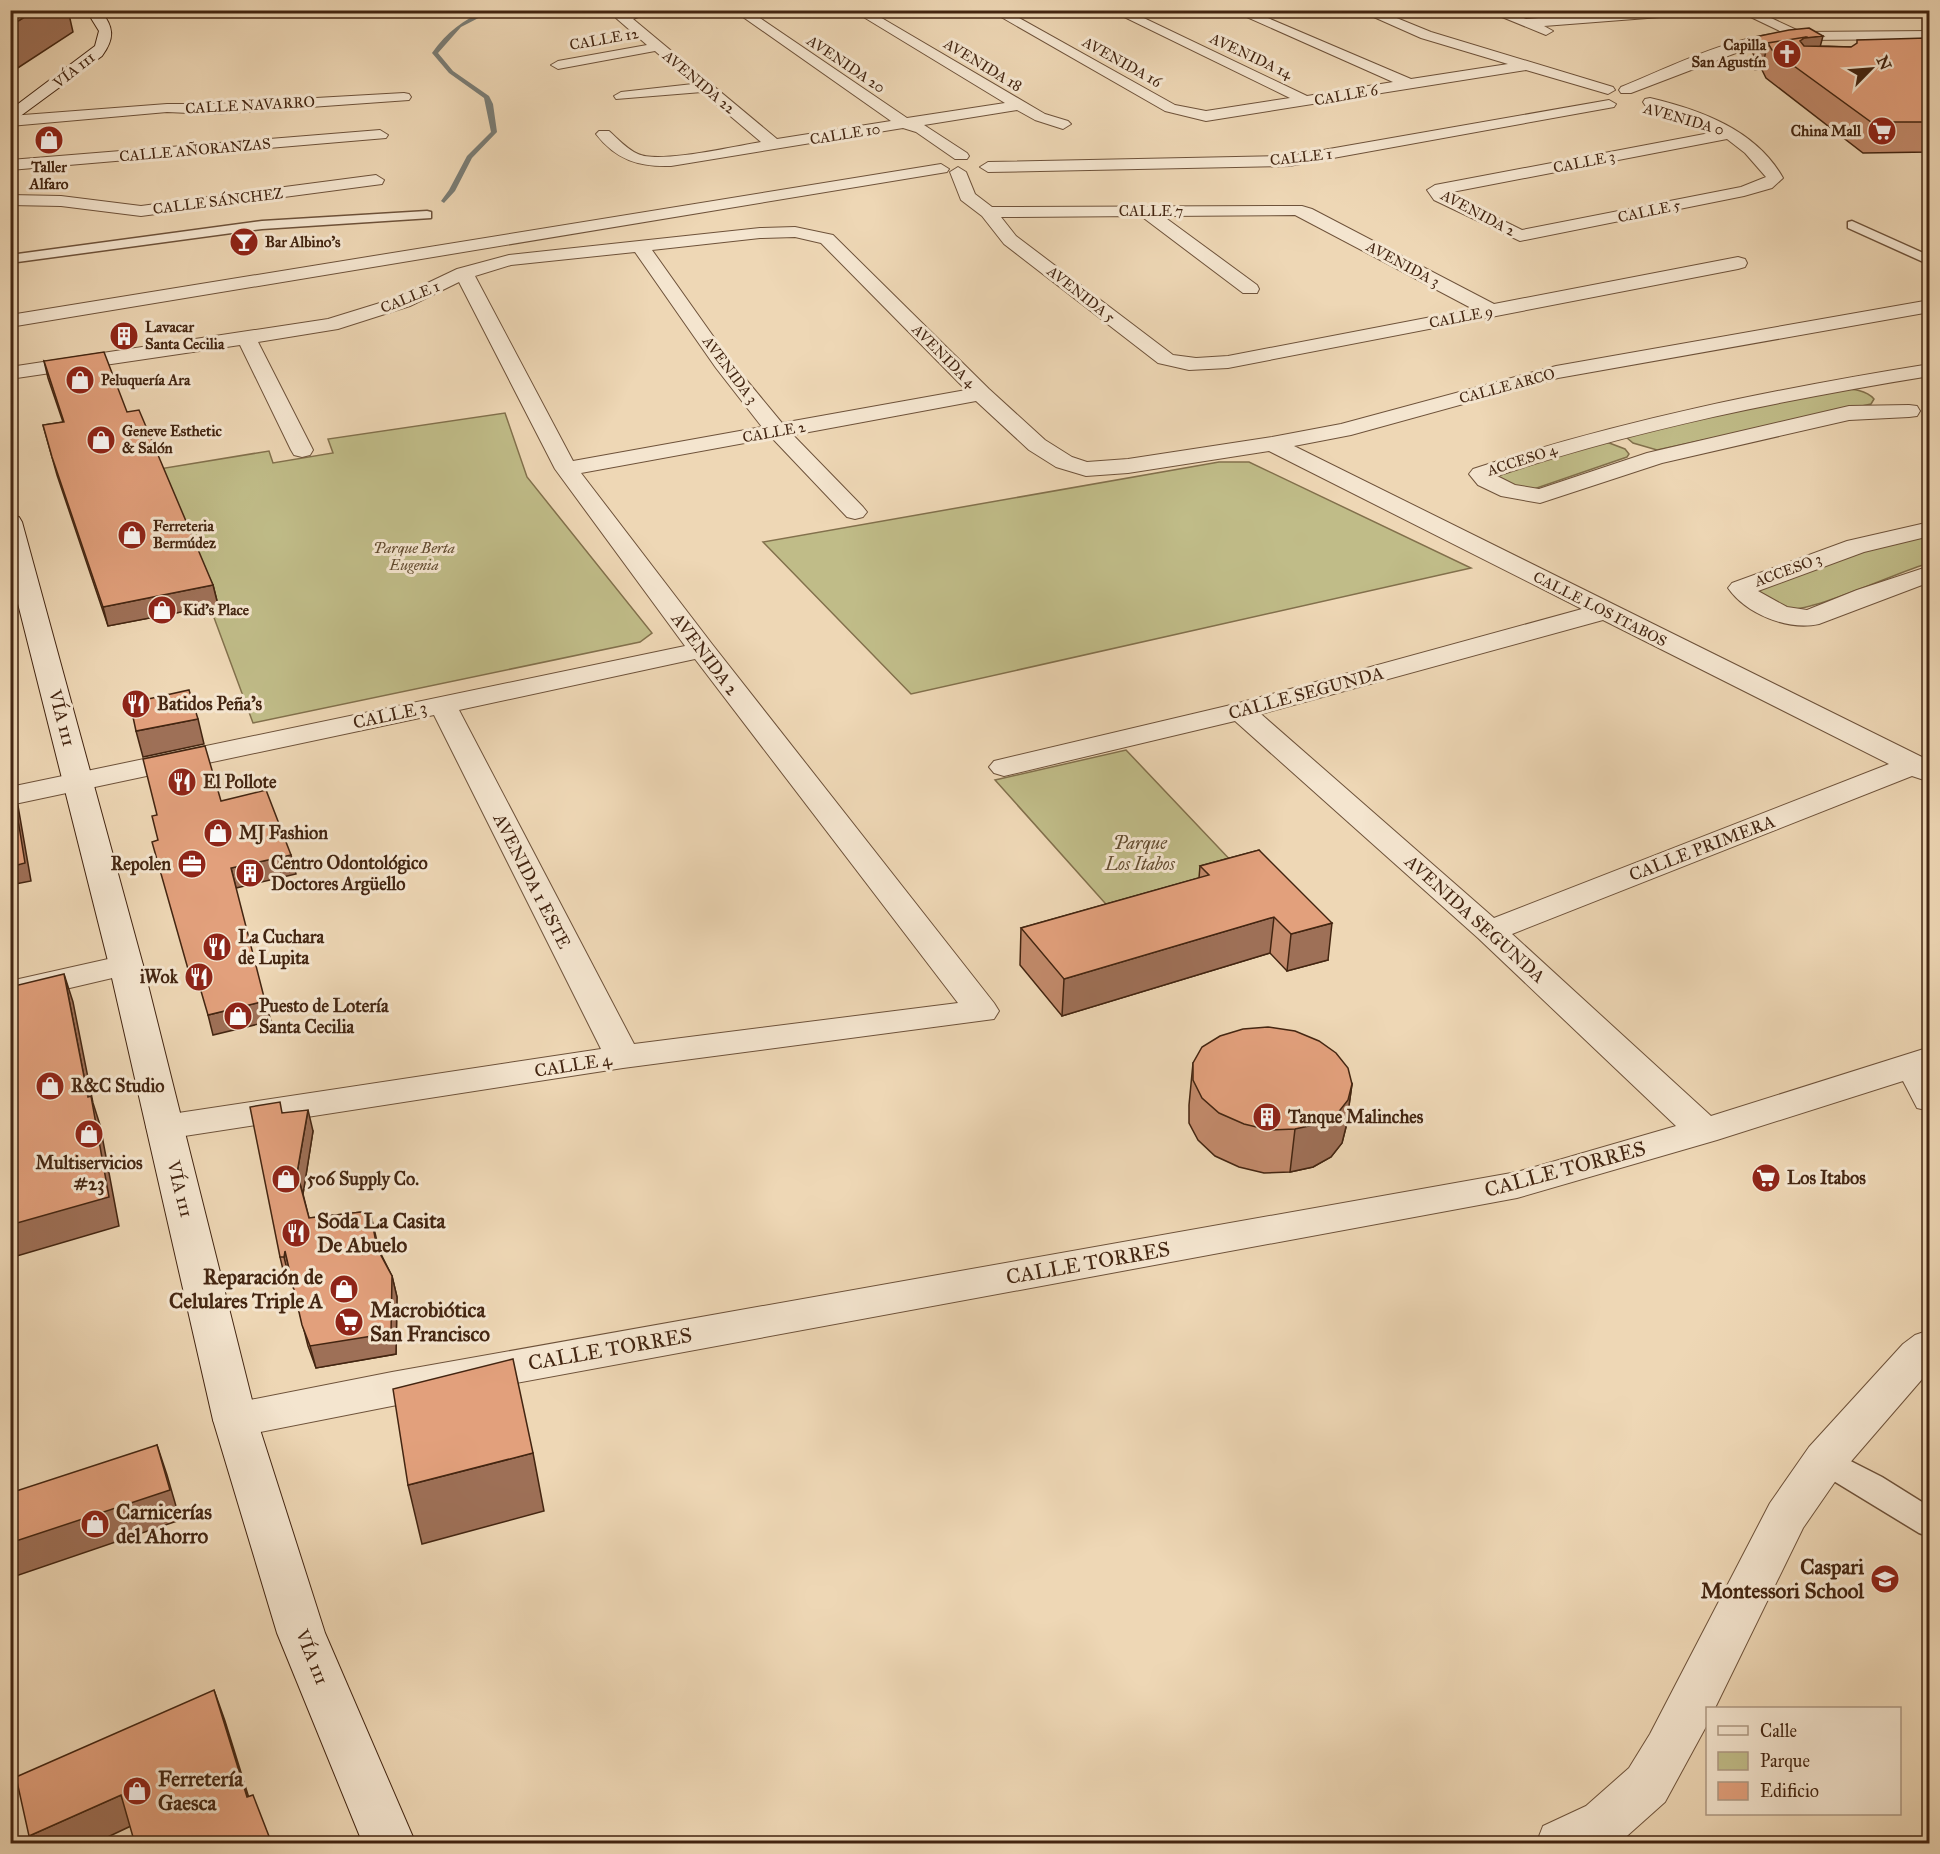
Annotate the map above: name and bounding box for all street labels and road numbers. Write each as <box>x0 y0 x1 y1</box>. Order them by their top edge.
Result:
street label: CALLE 12 <box>568 24 641 54</box>
street label: AVENIDA 14 <box>1206 29 1295 83</box>
street label: AVENIDA 20 <box>803 31 888 97</box>
street label: AVENIDA 16 <box>1078 32 1166 92</box>
street label: AVENIDA 18 <box>940 34 1025 95</box>
street label: AVENIDA 22 <box>658 46 739 118</box>
street label: VÍA 111 <box>48 47 98 92</box>
street label: CALLE 6 <box>1313 80 1380 109</box>
street label: CALLE NAVARRO <box>185 93 315 117</box>
street label: AVENIDA 0 <box>1641 99 1726 139</box>
street label: CALLE 10 <box>808 120 882 148</box>
street label: CALLE AÑORANZAS <box>119 134 271 166</box>
street label: CALLE 1 <box>1269 145 1333 169</box>
street label: CALLE 3 <box>1552 147 1616 177</box>
street label: CALLE SÁNCHEZ <box>152 183 284 218</box>
street label: AVENIDA 2 <box>1437 185 1519 240</box>
street label: CALLE 5 <box>1616 196 1682 226</box>
street label: CALLE 7 <box>1119 202 1183 220</box>
street label: AVENIDA 3 <box>1362 237 1443 291</box>
street label: AVENIDA 5 <box>1043 261 1119 326</box>
street label: CALLE 1 <box>378 277 442 317</box>
street label: CALLE 9 <box>1428 302 1494 332</box>
street label: AVENIDA 4 <box>908 320 980 392</box>
street label: AVENIDA 3 <box>698 332 761 407</box>
street label: CALLE ARCO <box>1457 365 1557 407</box>
street label: CALLE 2 <box>741 417 808 446</box>
street label: ACCESO 4 <box>1484 440 1560 480</box>
street label: ACCESO 3 <box>1751 550 1824 591</box>
street label: CALLE LOS ITABOS <box>1530 568 1670 650</box>
street label: AVENIDA 2 <box>666 607 743 700</box>
street label: CALLE SEGUNDA <box>1226 662 1386 724</box>
street label: VÍA 111 <box>44 686 82 749</box>
street label: CALLE 3 <box>351 696 429 734</box>
street label: AVENIDA 1 ESTE <box>488 809 576 952</box>
street label: CALLE PRIMERA <box>1626 810 1778 886</box>
street label: AVENIDA SEGUNDA <box>1400 850 1550 988</box>
street label: CALLE 4 <box>533 1048 614 1082</box>
street label: CALLE TORRES <box>1482 1135 1648 1203</box>
street label: VÍA 111 <box>162 1157 200 1220</box>
street label: CALLE TORRES <box>1004 1236 1172 1290</box>
street label: CALLE TORRES <box>526 1322 694 1376</box>
street label: VÍA 111 <box>291 1625 335 1688</box>

